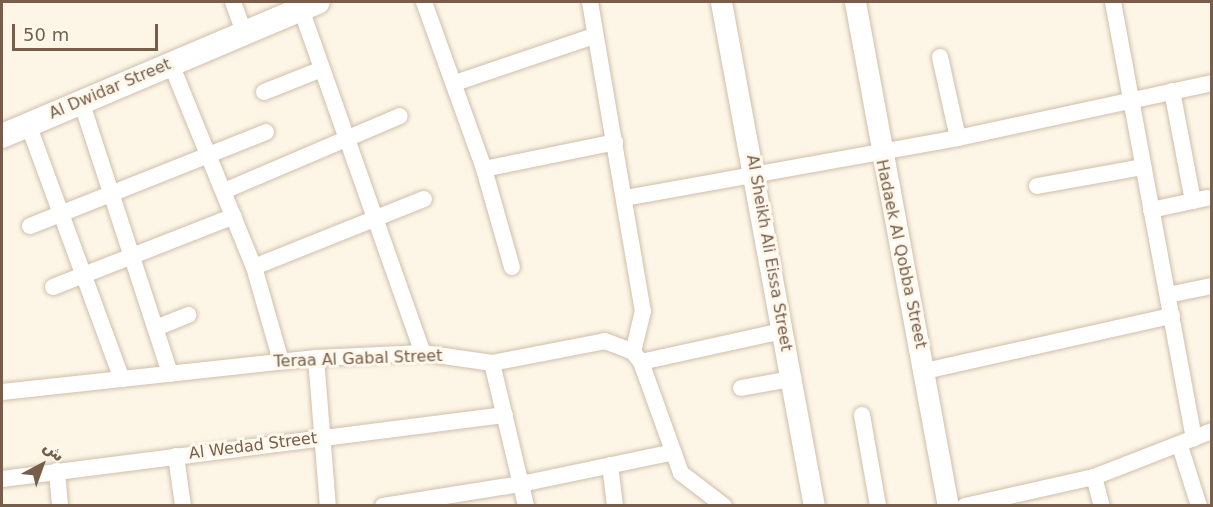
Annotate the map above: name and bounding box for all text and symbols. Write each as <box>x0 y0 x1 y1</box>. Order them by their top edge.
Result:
scale bar <box>15 12 160 50</box>
text: 50 m <box>23 24 69 45</box>
street label: Al Dwidar Street <box>46 55 174 123</box>
street label: Al Sheikh Ali Eissa Street <box>742 153 796 353</box>
street label: Hadaek Al Qobba Street <box>872 158 930 350</box>
street label: Teraa Al Gabal Street <box>273 346 443 372</box>
street label: Al Wedad Street <box>188 429 318 463</box>
north arrow <box>12 435 72 495</box>
text: ش <box>40 437 69 465</box>

